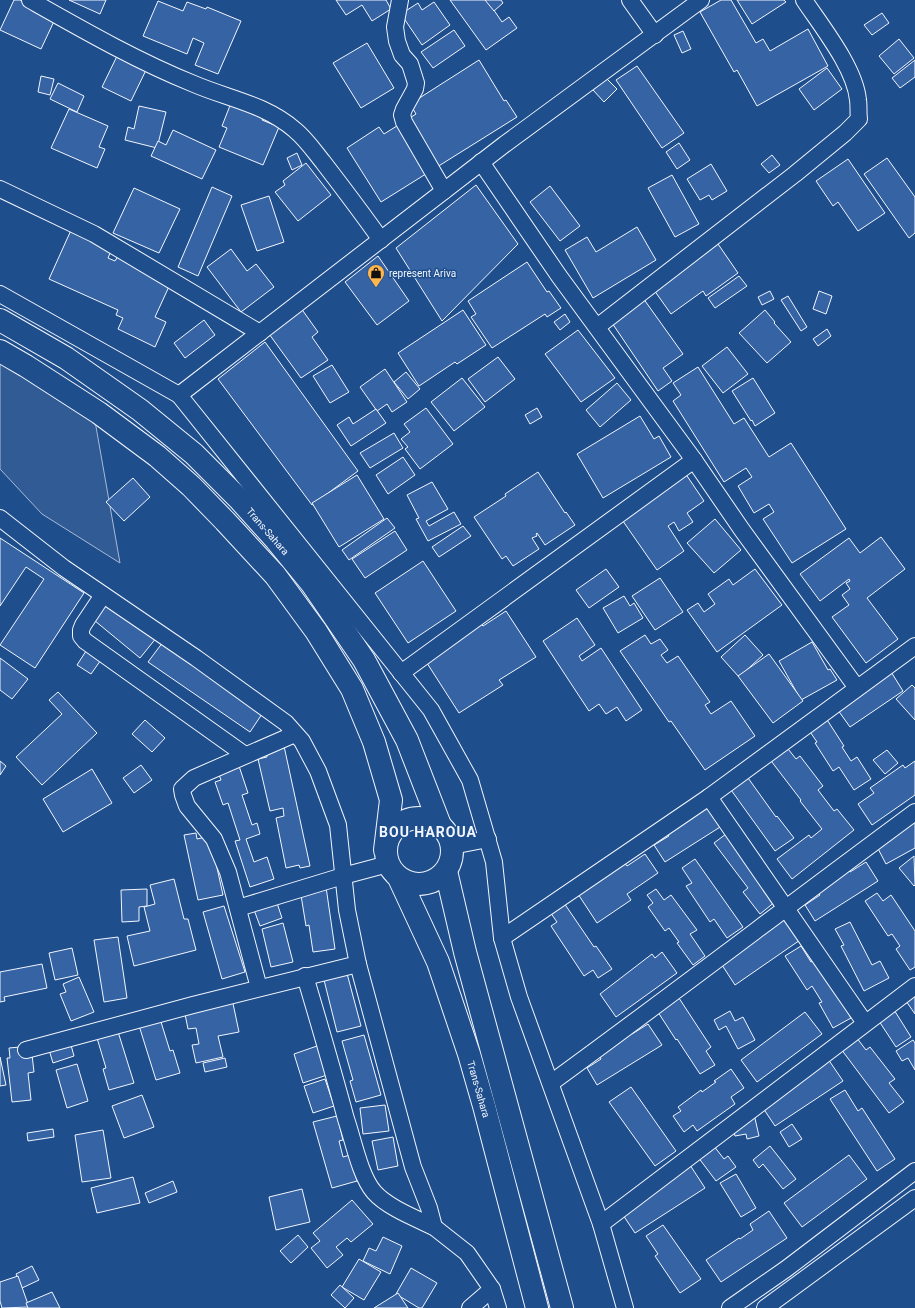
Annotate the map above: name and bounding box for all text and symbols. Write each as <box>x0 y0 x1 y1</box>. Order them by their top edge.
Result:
shop icon: represent Ariva <box>366 263 386 288</box>
place label: represent Ariva <box>389 268 456 279</box>
street label: Trans-Sahara <box>244 506 291 557</box>
district label: BOU HAROUA <box>379 824 477 840</box>
street label: Trans-Sahara <box>465 1059 492 1119</box>

